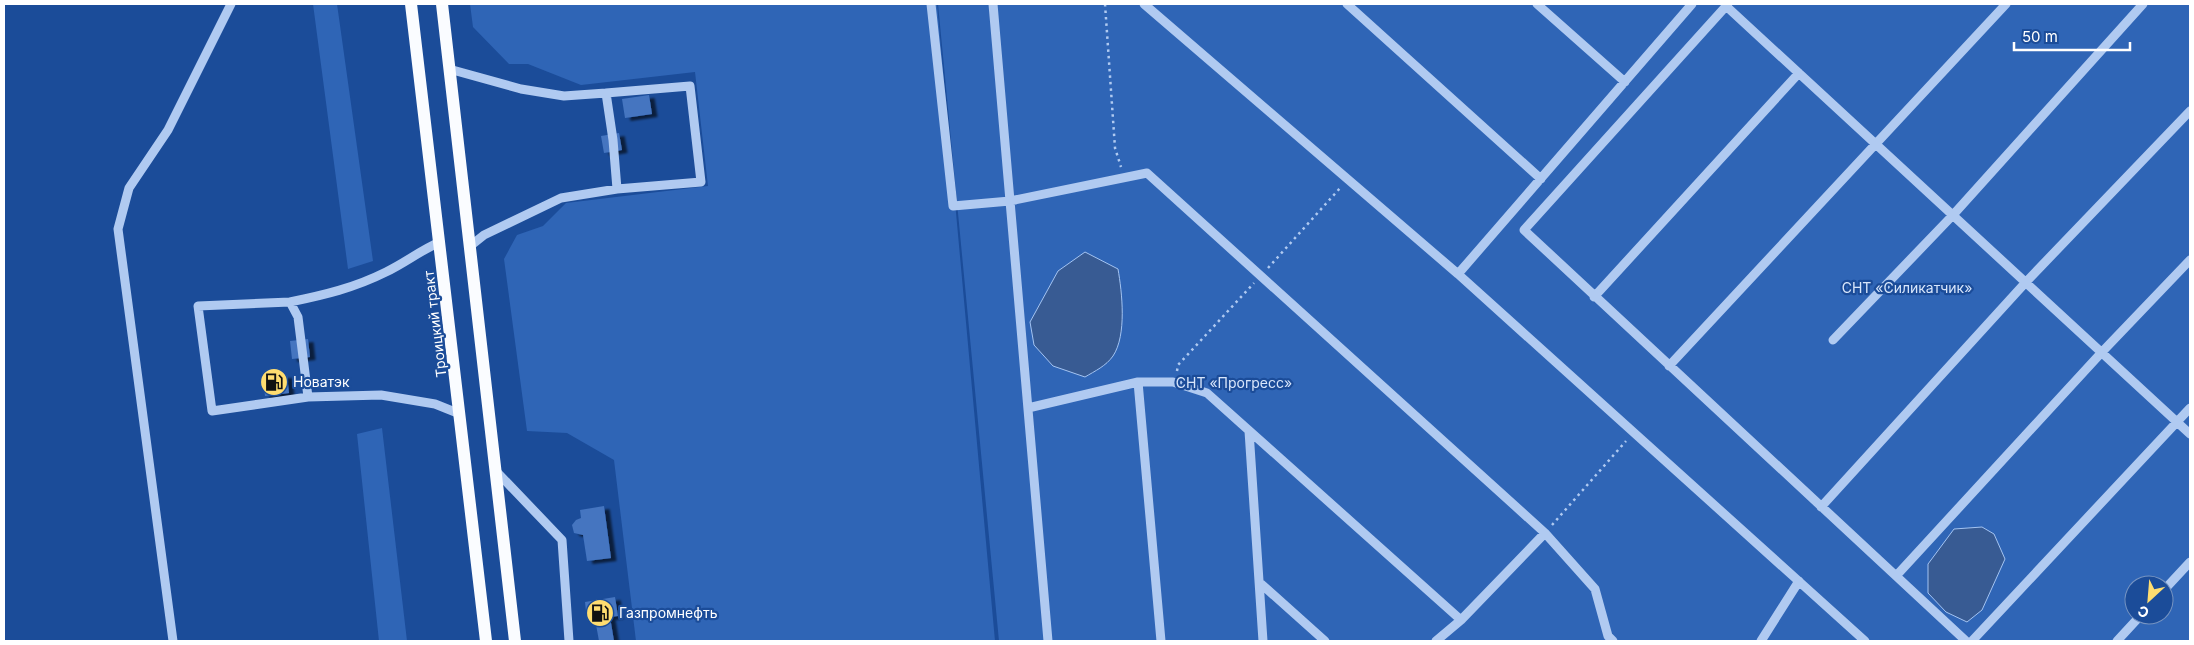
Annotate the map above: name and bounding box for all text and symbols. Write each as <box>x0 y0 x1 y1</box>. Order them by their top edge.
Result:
scale bar <box>2014 20 2130 52</box>
text: 50 m <box>2022 27 2058 46</box>
street label: Троицкий тракт <box>419 269 449 378</box>
park label: СНТ «Силикатчик» <box>1842 279 1972 296</box>
fuel station icon: Новатэк <box>259 367 289 397</box>
place label: Новатэк <box>293 373 350 390</box>
park label: СНТ «Прогресс» <box>1176 374 1292 391</box>
north arrow <box>2124 575 2174 625</box>
fuel station icon: Газпромнефть <box>585 598 615 628</box>
text: С <box>2135 602 2151 622</box>
place label: Газпромнефть <box>619 604 718 621</box>

